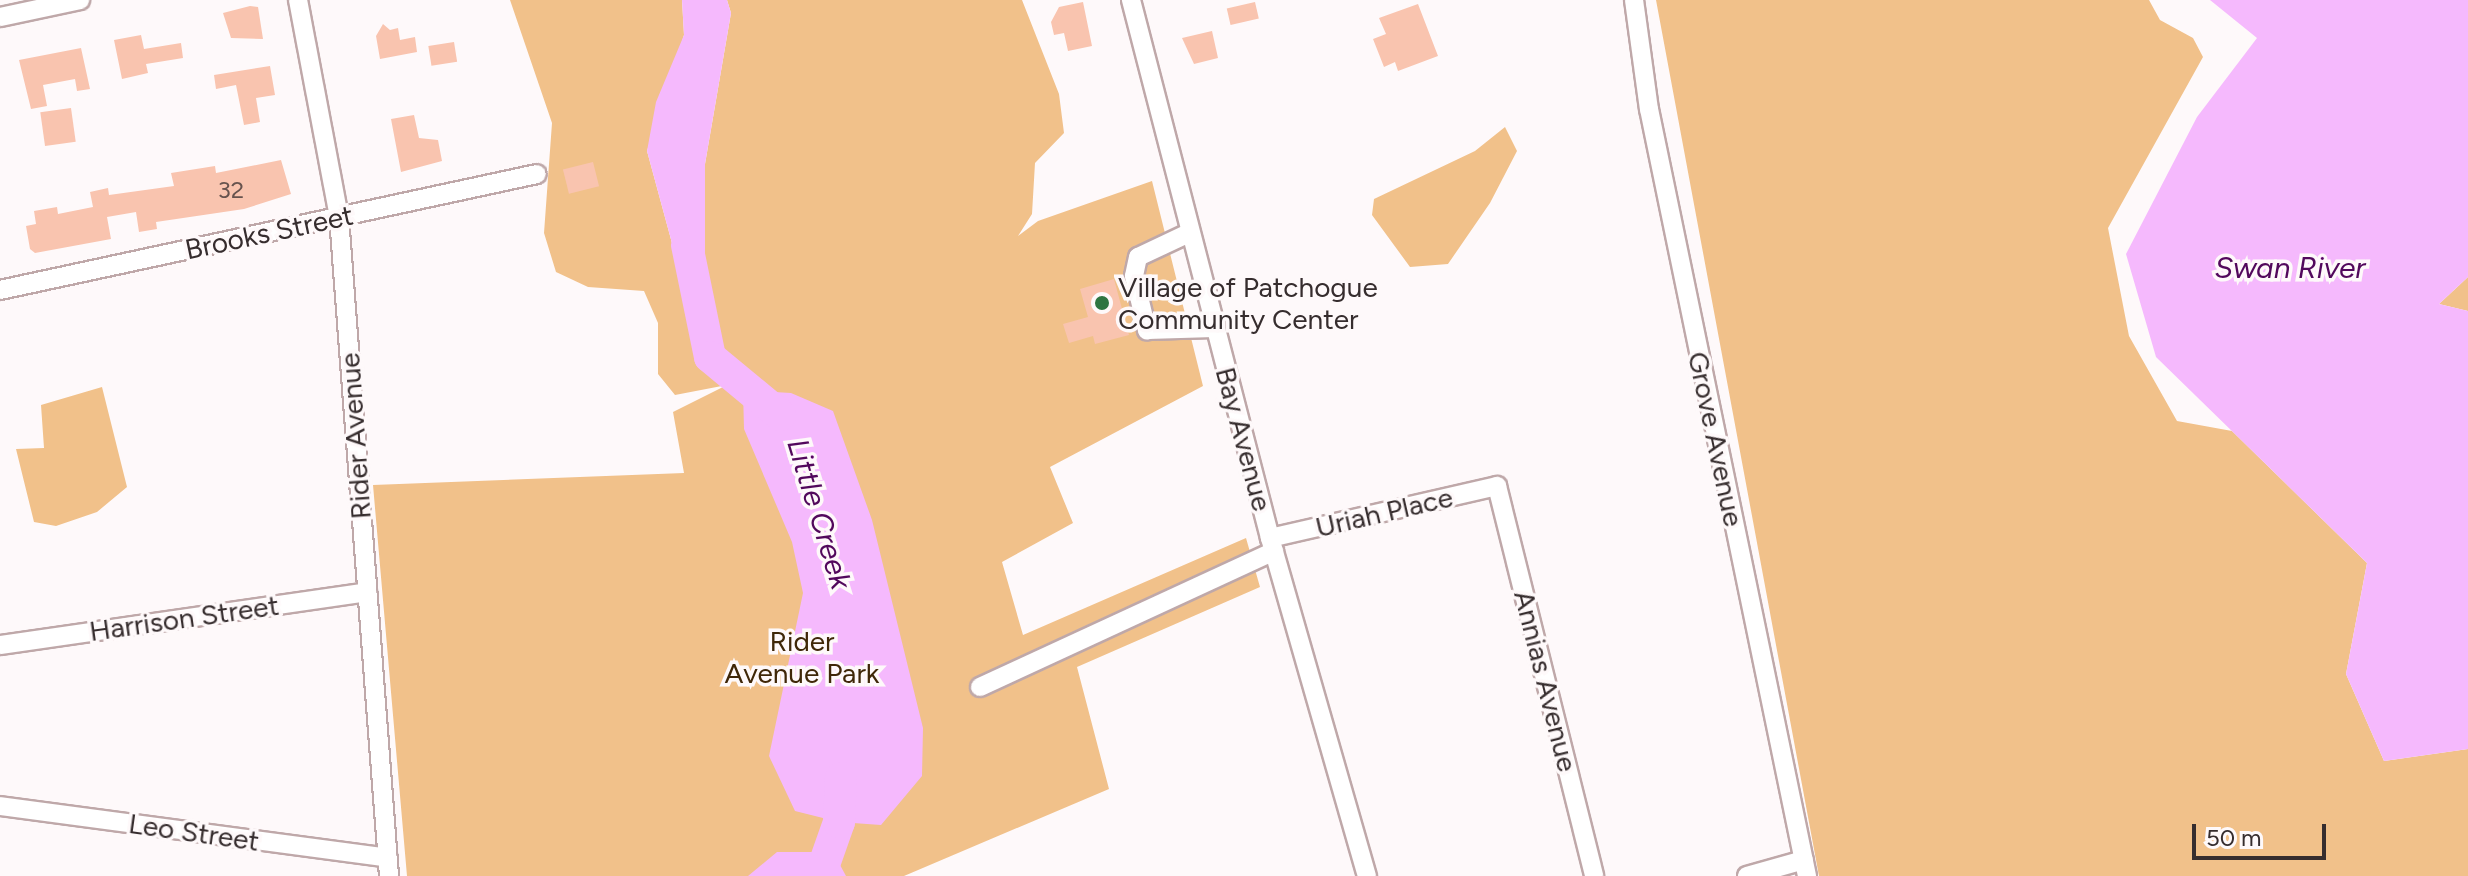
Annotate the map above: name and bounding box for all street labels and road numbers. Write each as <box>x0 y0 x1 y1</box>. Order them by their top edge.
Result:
street label: Brooks Street <box>182 198 356 266</box>
street label: Grove Avenue <box>1681 349 1751 529</box>
street label: Rider Avenue <box>332 352 378 520</box>
street label: Bay Avenue <box>1209 363 1279 515</box>
street label: Uriah Place <box>1312 480 1456 544</box>
street label: Annias Avenue <box>1507 587 1585 775</box>
street label: Harrison Street <box>87 588 281 648</box>
street label: Leo Street <box>127 806 261 858</box>

